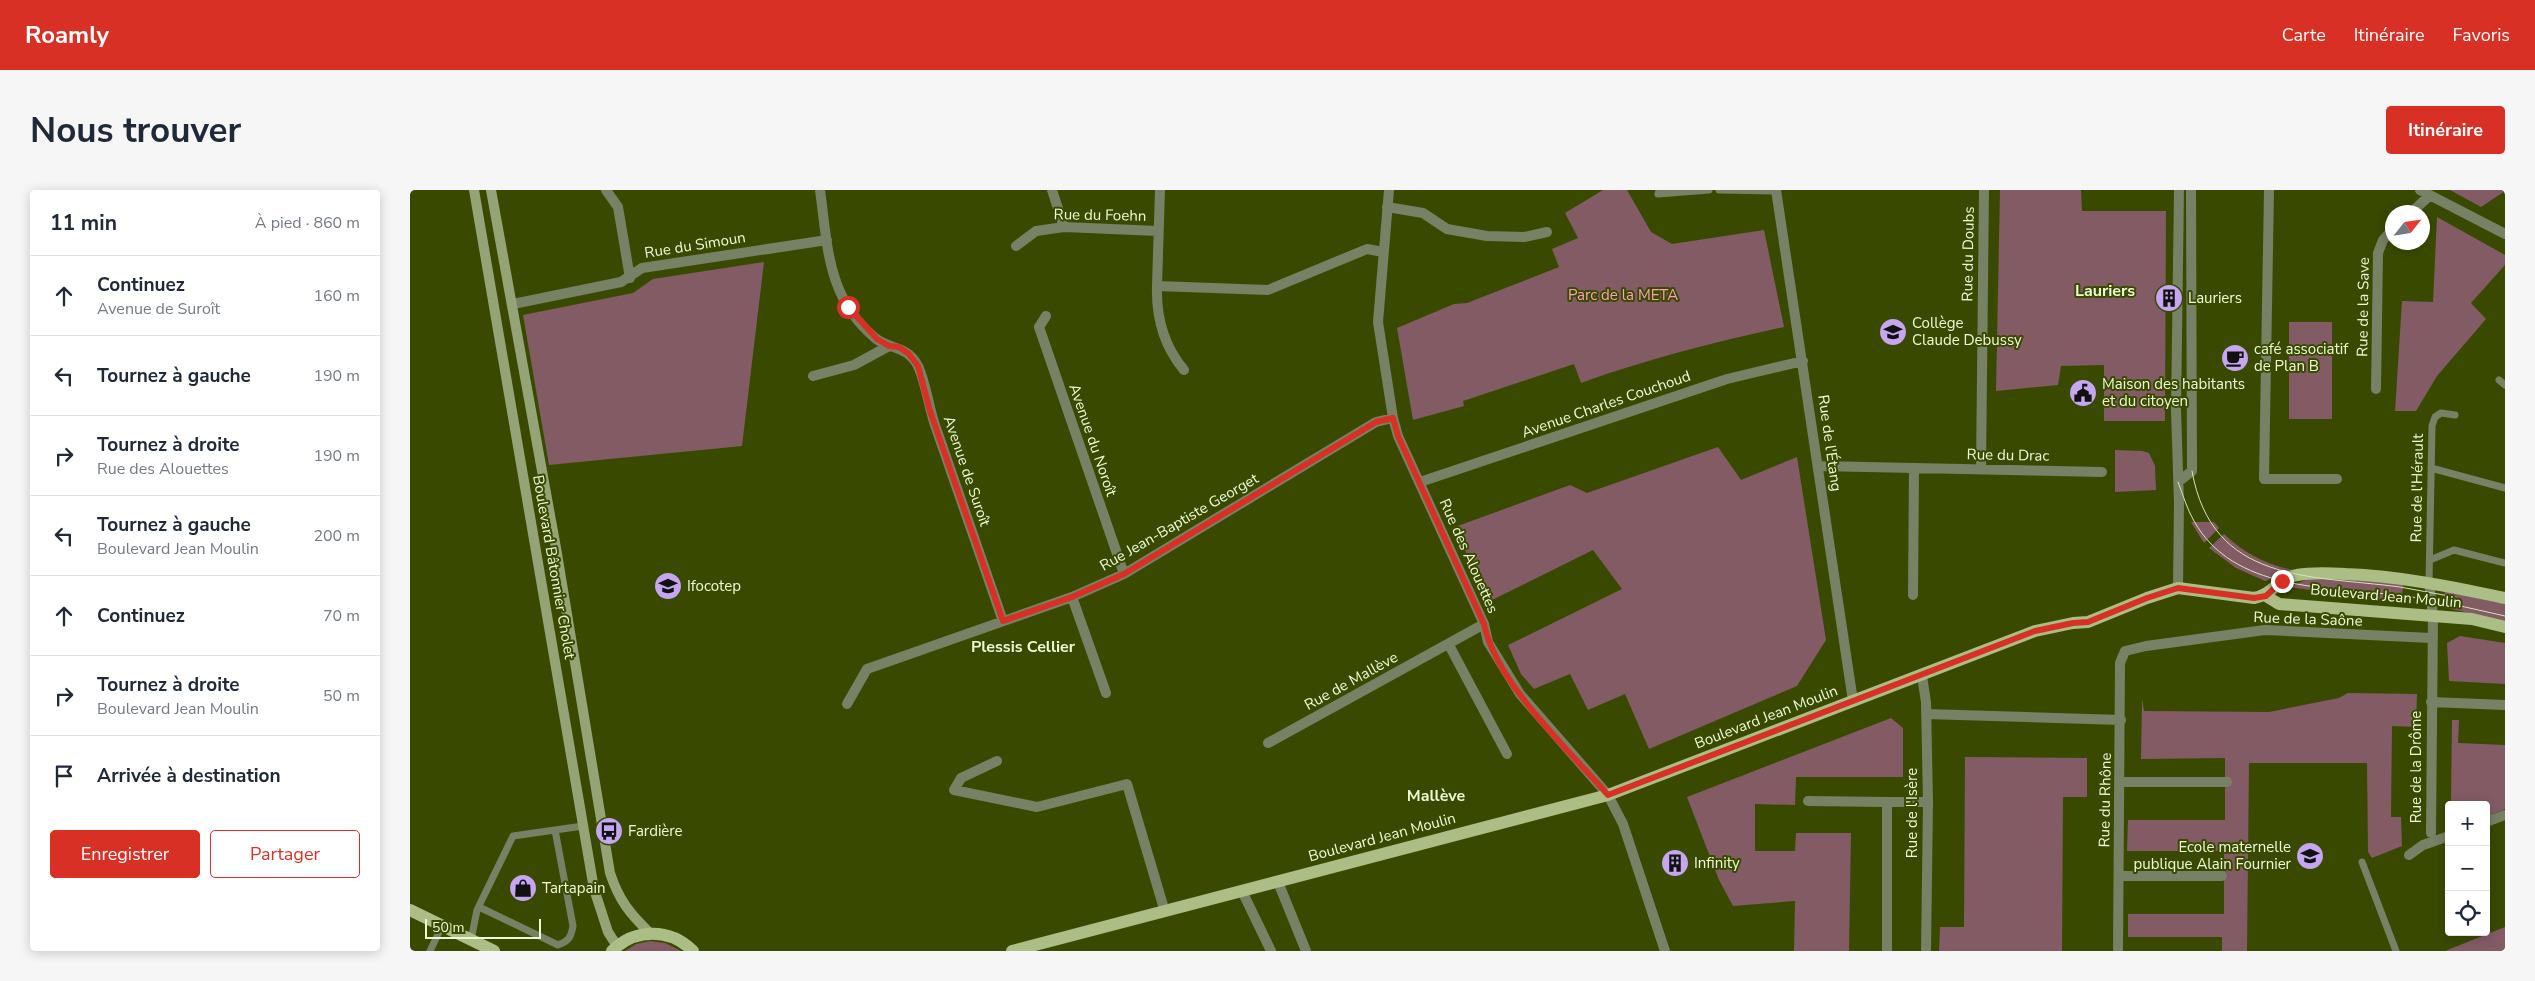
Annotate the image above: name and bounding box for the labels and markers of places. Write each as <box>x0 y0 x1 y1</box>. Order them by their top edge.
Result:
building icon: Lauriers <box>2154 283 2184 313</box>
place label: Lauriers <box>2188 288 2242 308</box>
place label: Collège Claude Debussy <box>1912 313 2022 350</box>
school or university icon: Collège Claude Debussy <box>1878 317 1908 347</box>
place label: café associatif de Plan B <box>2254 339 2349 376</box>
cafe icon: café associatif de Plan B <box>2220 343 2250 373</box>
place label: Maison des habitants et du citoyen <box>2102 374 2245 411</box>
public building icon: Maison des habitants et du citoyen <box>2068 378 2098 408</box>
school or university icon: Ifocotep <box>653 571 683 601</box>
place label: Ifocotep <box>687 576 741 596</box>
bus stop icon: Fardière <box>594 816 624 846</box>
place label: Fardière <box>628 821 683 841</box>
place label: Ecole maternelle publique Alain Fournier <box>2134 837 2292 874</box>
school or university icon: Ecole maternelle publique Alain Fournier <box>2295 841 2325 871</box>
building icon: Infinity <box>1660 848 1690 878</box>
place label: Infinity <box>1694 853 1740 873</box>
shop icon: Tartapain <box>508 873 538 903</box>
place label: Tartapain <box>542 878 606 898</box>

